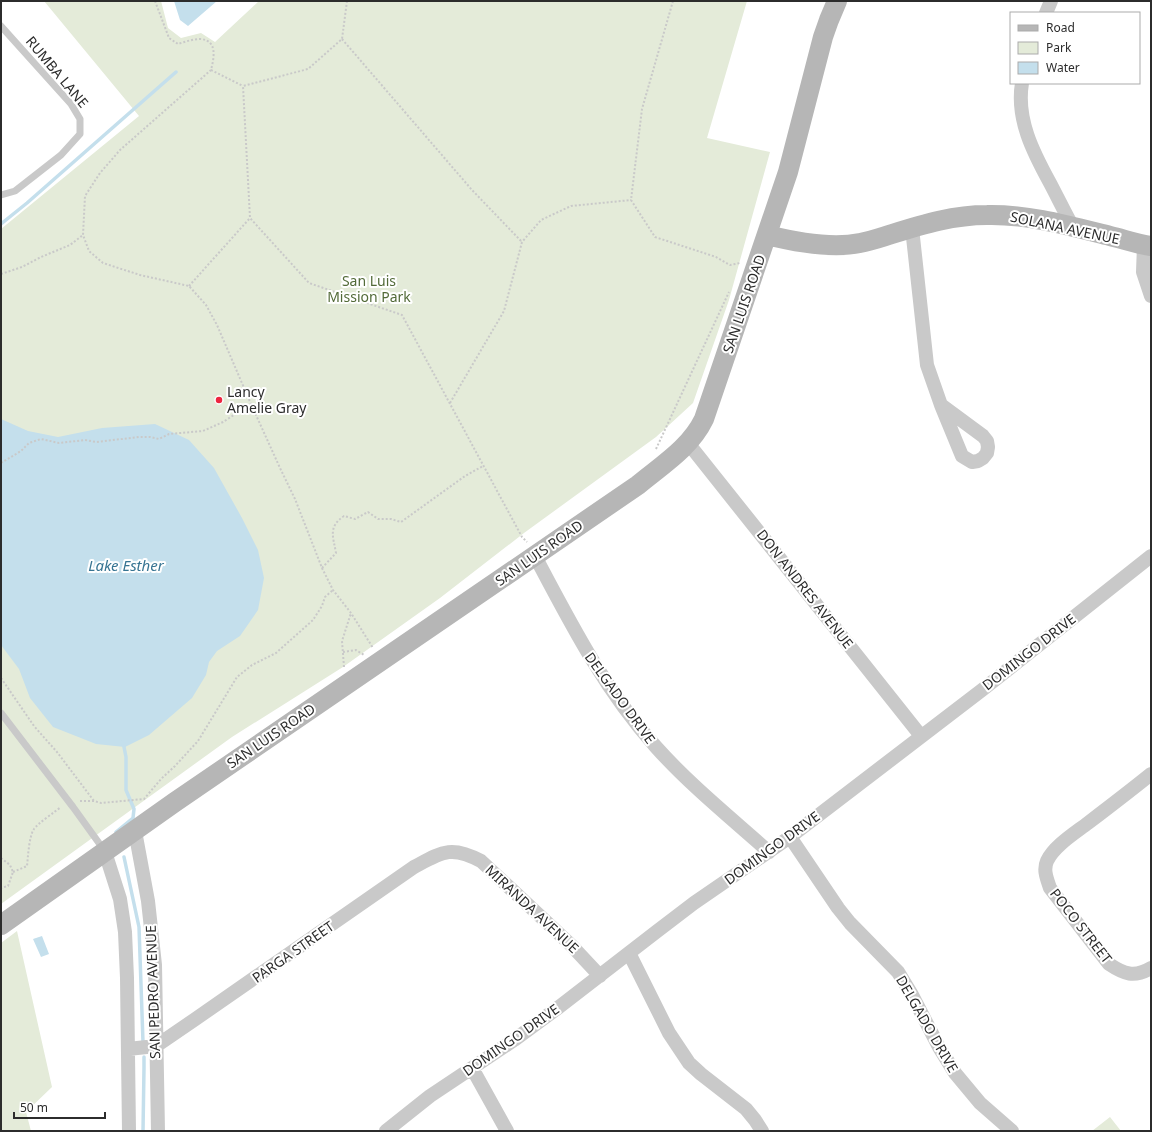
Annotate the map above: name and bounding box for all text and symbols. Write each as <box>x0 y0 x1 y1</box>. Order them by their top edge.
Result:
legend <box>1010 12 1140 84</box>
text: Road <box>1046 19 1075 36</box>
street label: RUMBA LANE <box>22 32 93 112</box>
text: Park <box>1046 39 1072 56</box>
text: Water <box>1046 59 1080 76</box>
street label: SOLANA AVENUE <box>1009 207 1122 248</box>
street label: SAN LUIS ROAD <box>718 252 769 356</box>
park label: San Luis Mission Park <box>327 271 411 306</box>
place label: Lancy Amelie Gray <box>227 382 307 417</box>
marker: Lancy Amelie Gray <box>214 395 224 405</box>
street label: SAN LUIS ROAD <box>491 515 586 590</box>
street label: DON ANDRES AVENUE <box>753 525 858 652</box>
water label: Lake Esther <box>88 555 165 575</box>
street label: DOMINGO DRIVE <box>978 609 1079 694</box>
street label: DELGADO DRIVE <box>581 648 660 747</box>
street label: SAN LUIS ROAD <box>223 699 319 772</box>
street label: DOMINGO DRIVE <box>720 806 823 889</box>
street label: MIRANDA AVENUE <box>481 860 583 957</box>
street label: POCO STREET <box>1046 884 1117 967</box>
street label: PARGA STREET <box>248 916 338 987</box>
street label: SAN PEDRO AVENUE <box>141 925 164 1059</box>
street label: DELGADO DRIVE <box>892 972 963 1076</box>
street label: DOMINGO DRIVE <box>459 999 563 1080</box>
scale bar <box>14 1094 105 1120</box>
text: 50 m <box>20 1099 48 1116</box>

